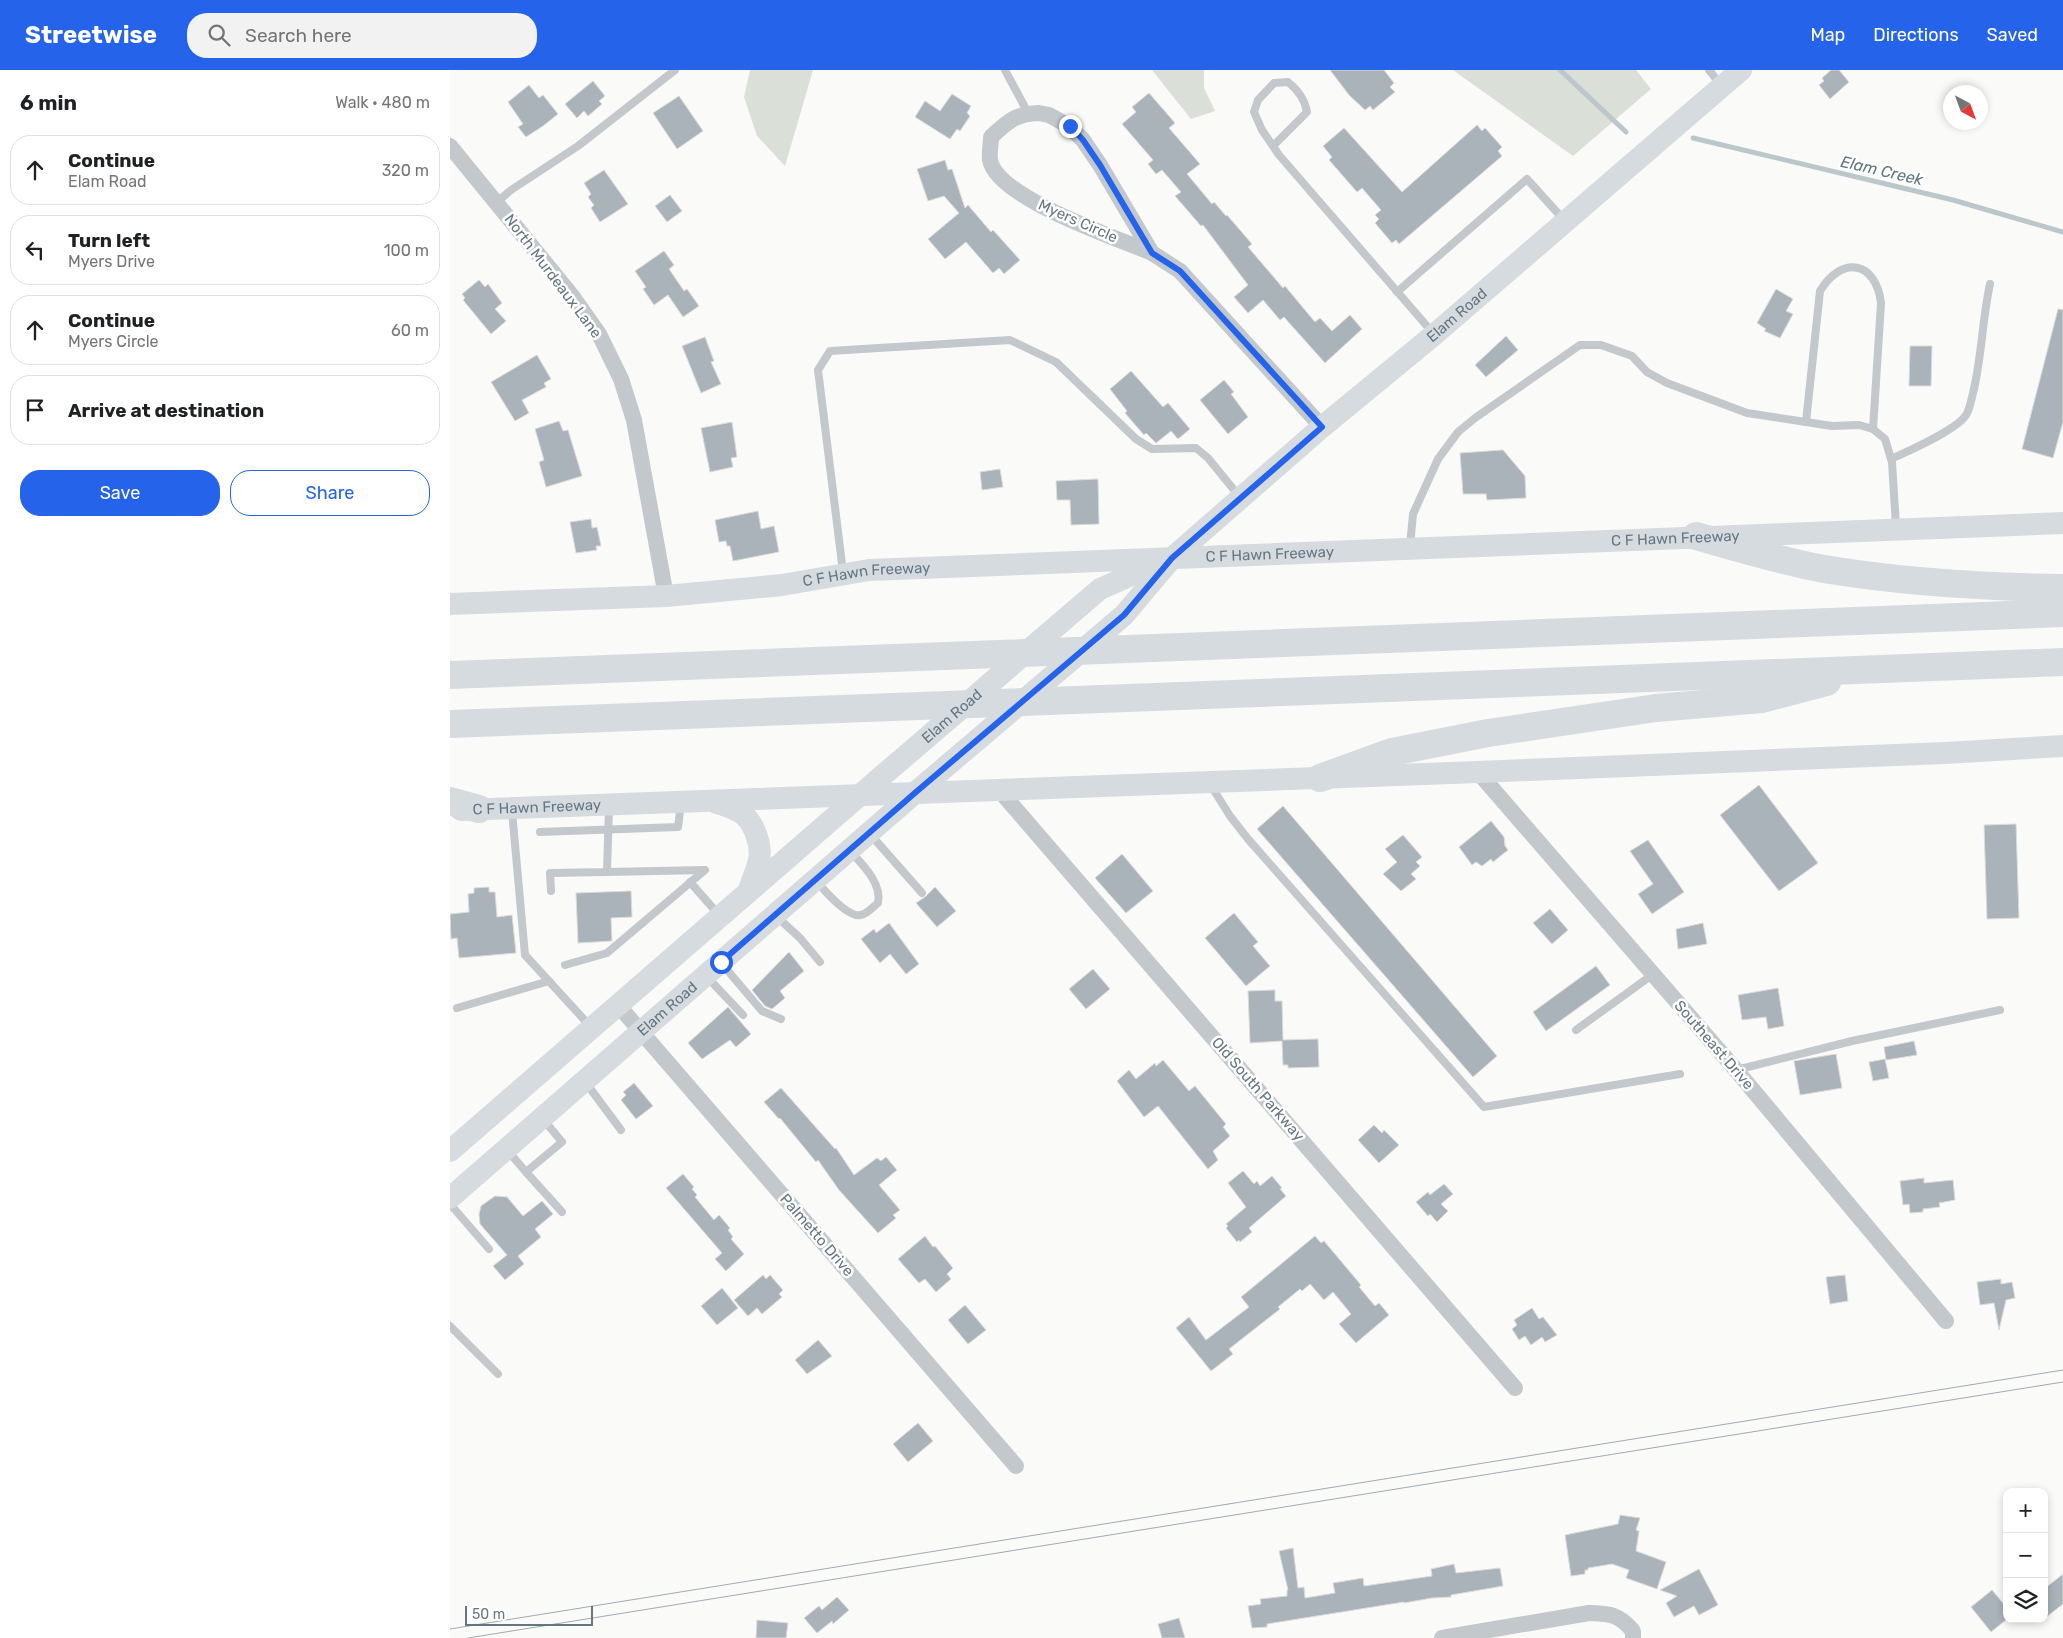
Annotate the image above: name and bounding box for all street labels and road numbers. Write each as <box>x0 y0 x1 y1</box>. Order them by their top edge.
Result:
street label: Myers Circle <box>1036 196 1120 246</box>
street label: North Murdeaux Lane <box>501 210 605 342</box>
street label: Elam Road <box>1423 284 1491 346</box>
street label: C F Hawn Freeway <box>1611 527 1740 550</box>
street label: C F Hawn Freeway <box>1205 543 1334 566</box>
street label: C F Hawn Freeway <box>801 559 931 590</box>
street label: Elam Road <box>918 685 986 747</box>
street label: C F Hawn Freeway <box>472 796 602 819</box>
street label: Elam Road <box>633 978 701 1040</box>
street label: Southeast Drive <box>1670 997 1758 1093</box>
street label: Old South Parkway <box>1208 1033 1308 1145</box>
street label: Palmetto Drive <box>776 1190 858 1280</box>

